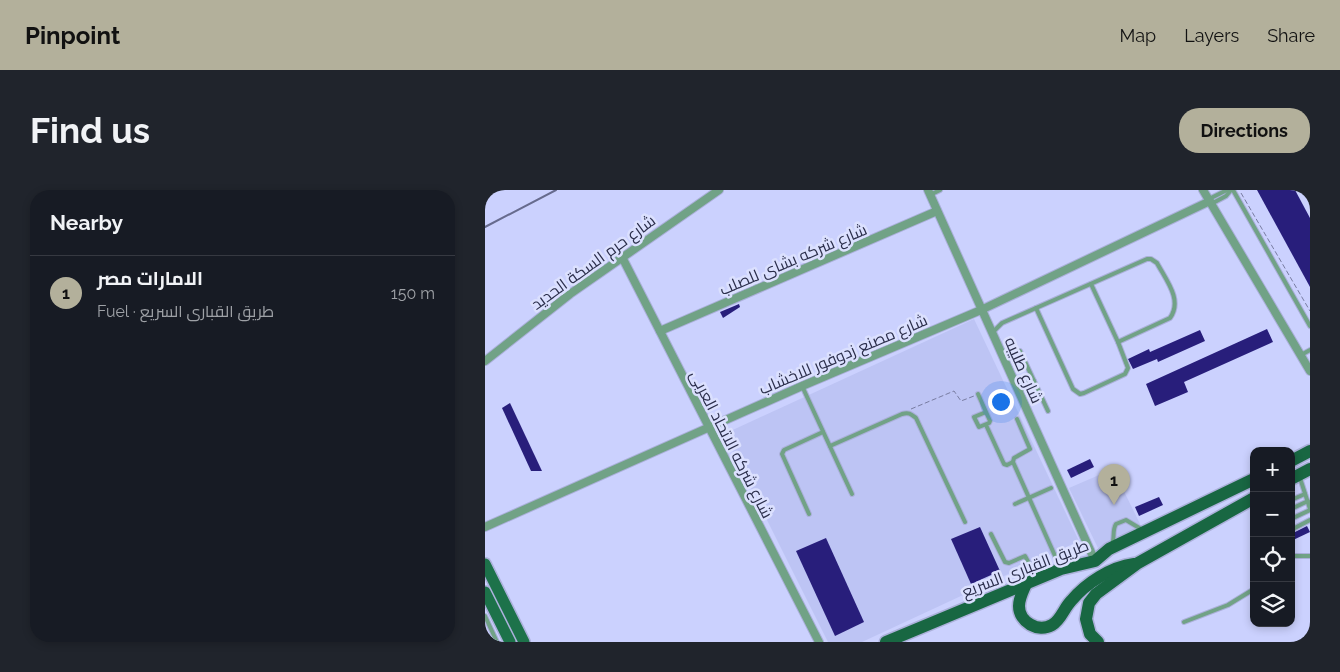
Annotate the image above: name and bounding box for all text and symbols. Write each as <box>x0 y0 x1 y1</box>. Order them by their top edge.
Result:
text: Pinpoint <box>25 21 120 50</box>
text: Map <box>1120 25 1156 46</box>
text: Layers <box>1184 25 1239 46</box>
text: Share <box>1267 25 1315 46</box>
button: Directions <box>1179 108 1310 153</box>
text: Find us <box>30 110 150 151</box>
text: Nearby <box>50 210 123 235</box>
street label: شارع حرم السكة الحديد <box>527 211 660 315</box>
street label: شارع شركه بشاى للصلب <box>717 220 871 301</box>
text: الامارات مصر <box>97 267 203 289</box>
text: 1 <box>62 284 70 303</box>
text: 150 m <box>391 284 435 303</box>
text: Fuel · طريق القبارى السريع <box>97 302 274 321</box>
street label: شارع مصنع زدوفور للاخشاب <box>756 310 931 400</box>
street label: شارع طليبه <box>999 334 1047 407</box>
street label: شارع شركه الاتحاد العربى <box>684 367 777 522</box>
your location <box>988 389 1014 415</box>
map controls <box>1250 447 1295 627</box>
button: + <box>1250 447 1295 492</box>
pin: 1 <box>1098 464 1130 505</box>
button: − <box>1250 492 1295 537</box>
street label: طريق القبارى السريع <box>959 536 1092 603</box>
button: locate <box>1250 537 1295 582</box>
button: layers <box>1250 582 1295 627</box>

